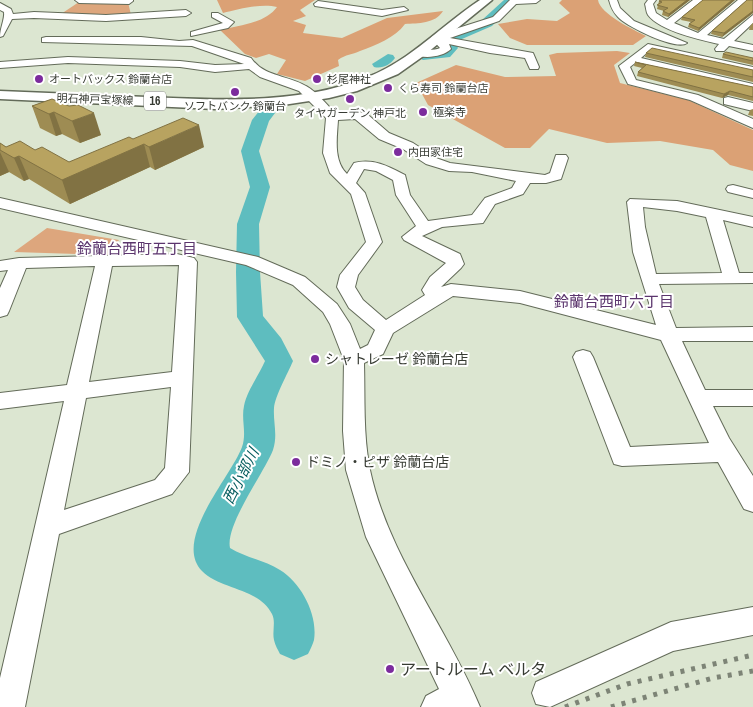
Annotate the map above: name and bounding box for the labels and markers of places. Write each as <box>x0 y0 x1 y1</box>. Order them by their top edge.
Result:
place label: オートバックス 鈴蘭台店 <box>49 72 172 86</box>
place label: 杉尾神社 <box>327 72 371 86</box>
marker: オートバックス 鈴蘭台店 <box>33 73 45 85</box>
marker: 杉尾神社 <box>311 73 323 85</box>
place label: くら寿司 鈴蘭台店 <box>398 81 489 95</box>
marker: くら寿司 鈴蘭台店 <box>382 82 394 94</box>
marker: ソフトバンク 鈴蘭台 <box>229 86 241 98</box>
marker: タイヤガーデン 神戸北 <box>344 93 356 105</box>
place label: ソフトバンク 鈴蘭台 <box>184 99 286 113</box>
place label: 極楽寺 <box>433 105 466 119</box>
place label: タイヤガーデン 神戸北 <box>294 106 406 120</box>
marker: 極楽寺 <box>417 106 429 118</box>
place label: 内田家住宅 <box>408 145 463 159</box>
marker: 内田家住宅 <box>392 146 404 158</box>
place label: シャトレーゼ 鈴蘭台店 <box>325 350 468 368</box>
marker: シャトレーゼ 鈴蘭台店 <box>309 353 321 365</box>
place label: ドミノ・ピザ 鈴蘭台店 <box>306 453 449 471</box>
marker: ドミノ・ピザ 鈴蘭台店 <box>290 456 302 468</box>
place label: アートルーム ベルタ <box>400 658 546 680</box>
marker: アートルーム ベルタ <box>384 663 396 675</box>

